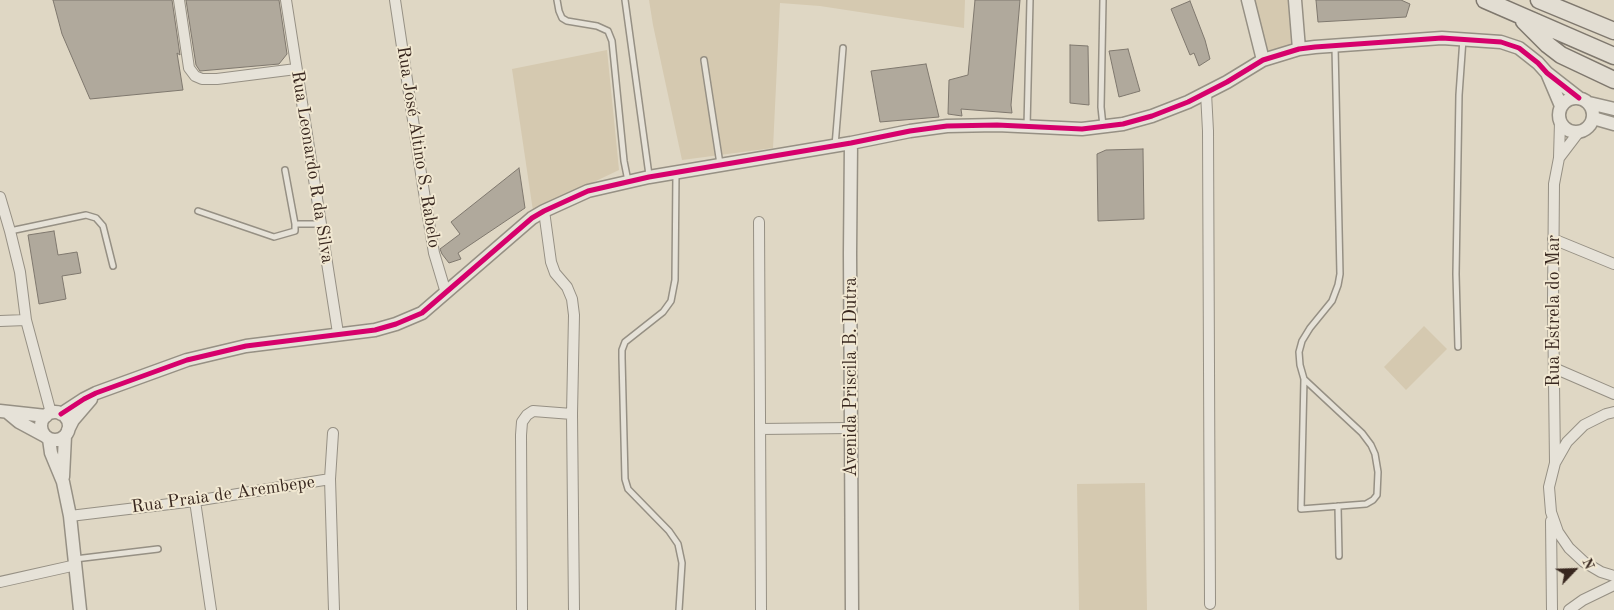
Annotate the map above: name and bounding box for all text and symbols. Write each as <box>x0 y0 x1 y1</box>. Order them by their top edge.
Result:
street label: Rua José Altino S. Rabelo <box>391 45 445 249</box>
street label: Rua Leonardo R da Silva <box>286 69 338 265</box>
street label: Rua Estrela do Mar <box>1543 235 1565 387</box>
street label: Avenida Priscila B. Dutra <box>840 277 862 477</box>
street label: Rua Praia de Arembepe <box>130 471 316 519</box>
north arrow <box>1549 545 1599 595</box>
text: N <box>1579 556 1596 572</box>

